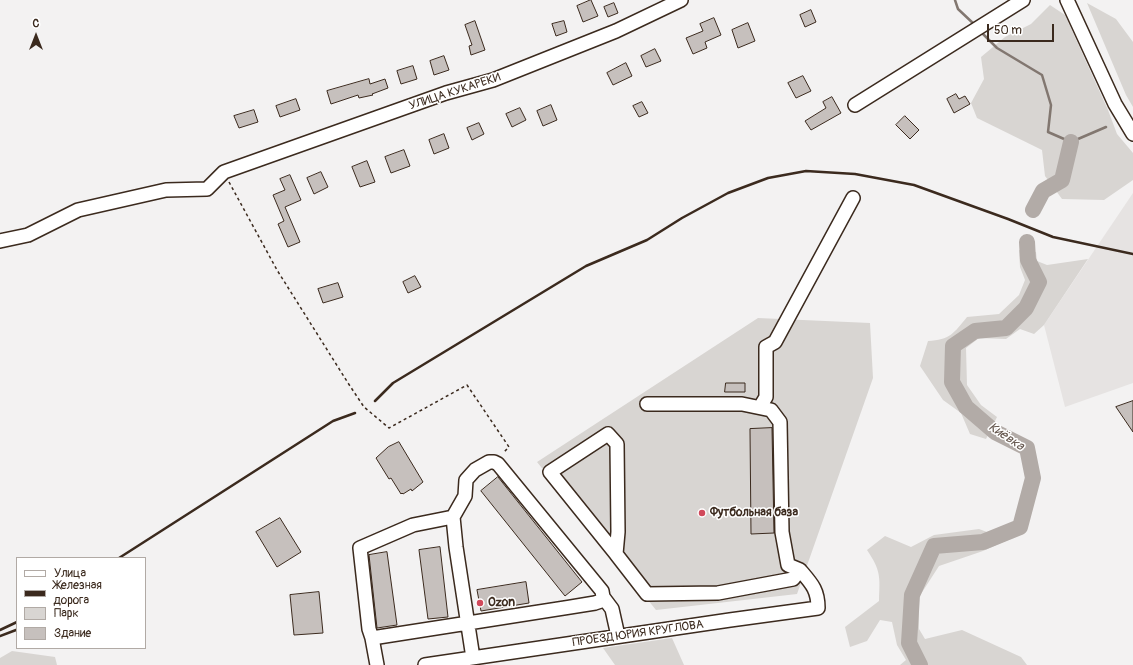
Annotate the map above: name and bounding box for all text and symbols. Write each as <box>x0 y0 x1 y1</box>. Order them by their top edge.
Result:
north arrow <box>16 16 56 56</box>
scale bar <box>989 16 1056 42</box>
text: С <box>33 17 39 30</box>
text: 50 m <box>994 23 1022 38</box>
street label: УЛИЦА КУКАРЕКИ <box>407 70 503 114</box>
water label: Киёвка <box>985 420 1027 454</box>
place label: Футбольная база <box>710 506 798 520</box>
marker: Футбольная база <box>697 508 707 518</box>
legend <box>16 557 146 649</box>
text: Улица <box>54 566 86 581</box>
text: Железная дорога <box>54 578 102 608</box>
place label: Ozon <box>488 596 515 610</box>
marker: Ozon <box>475 598 485 608</box>
text: Парк <box>54 606 79 621</box>
street label: ПРОЕЗД ЮРИЯ КРУГЛОВА <box>571 618 705 650</box>
text: Здание <box>54 626 91 641</box>

